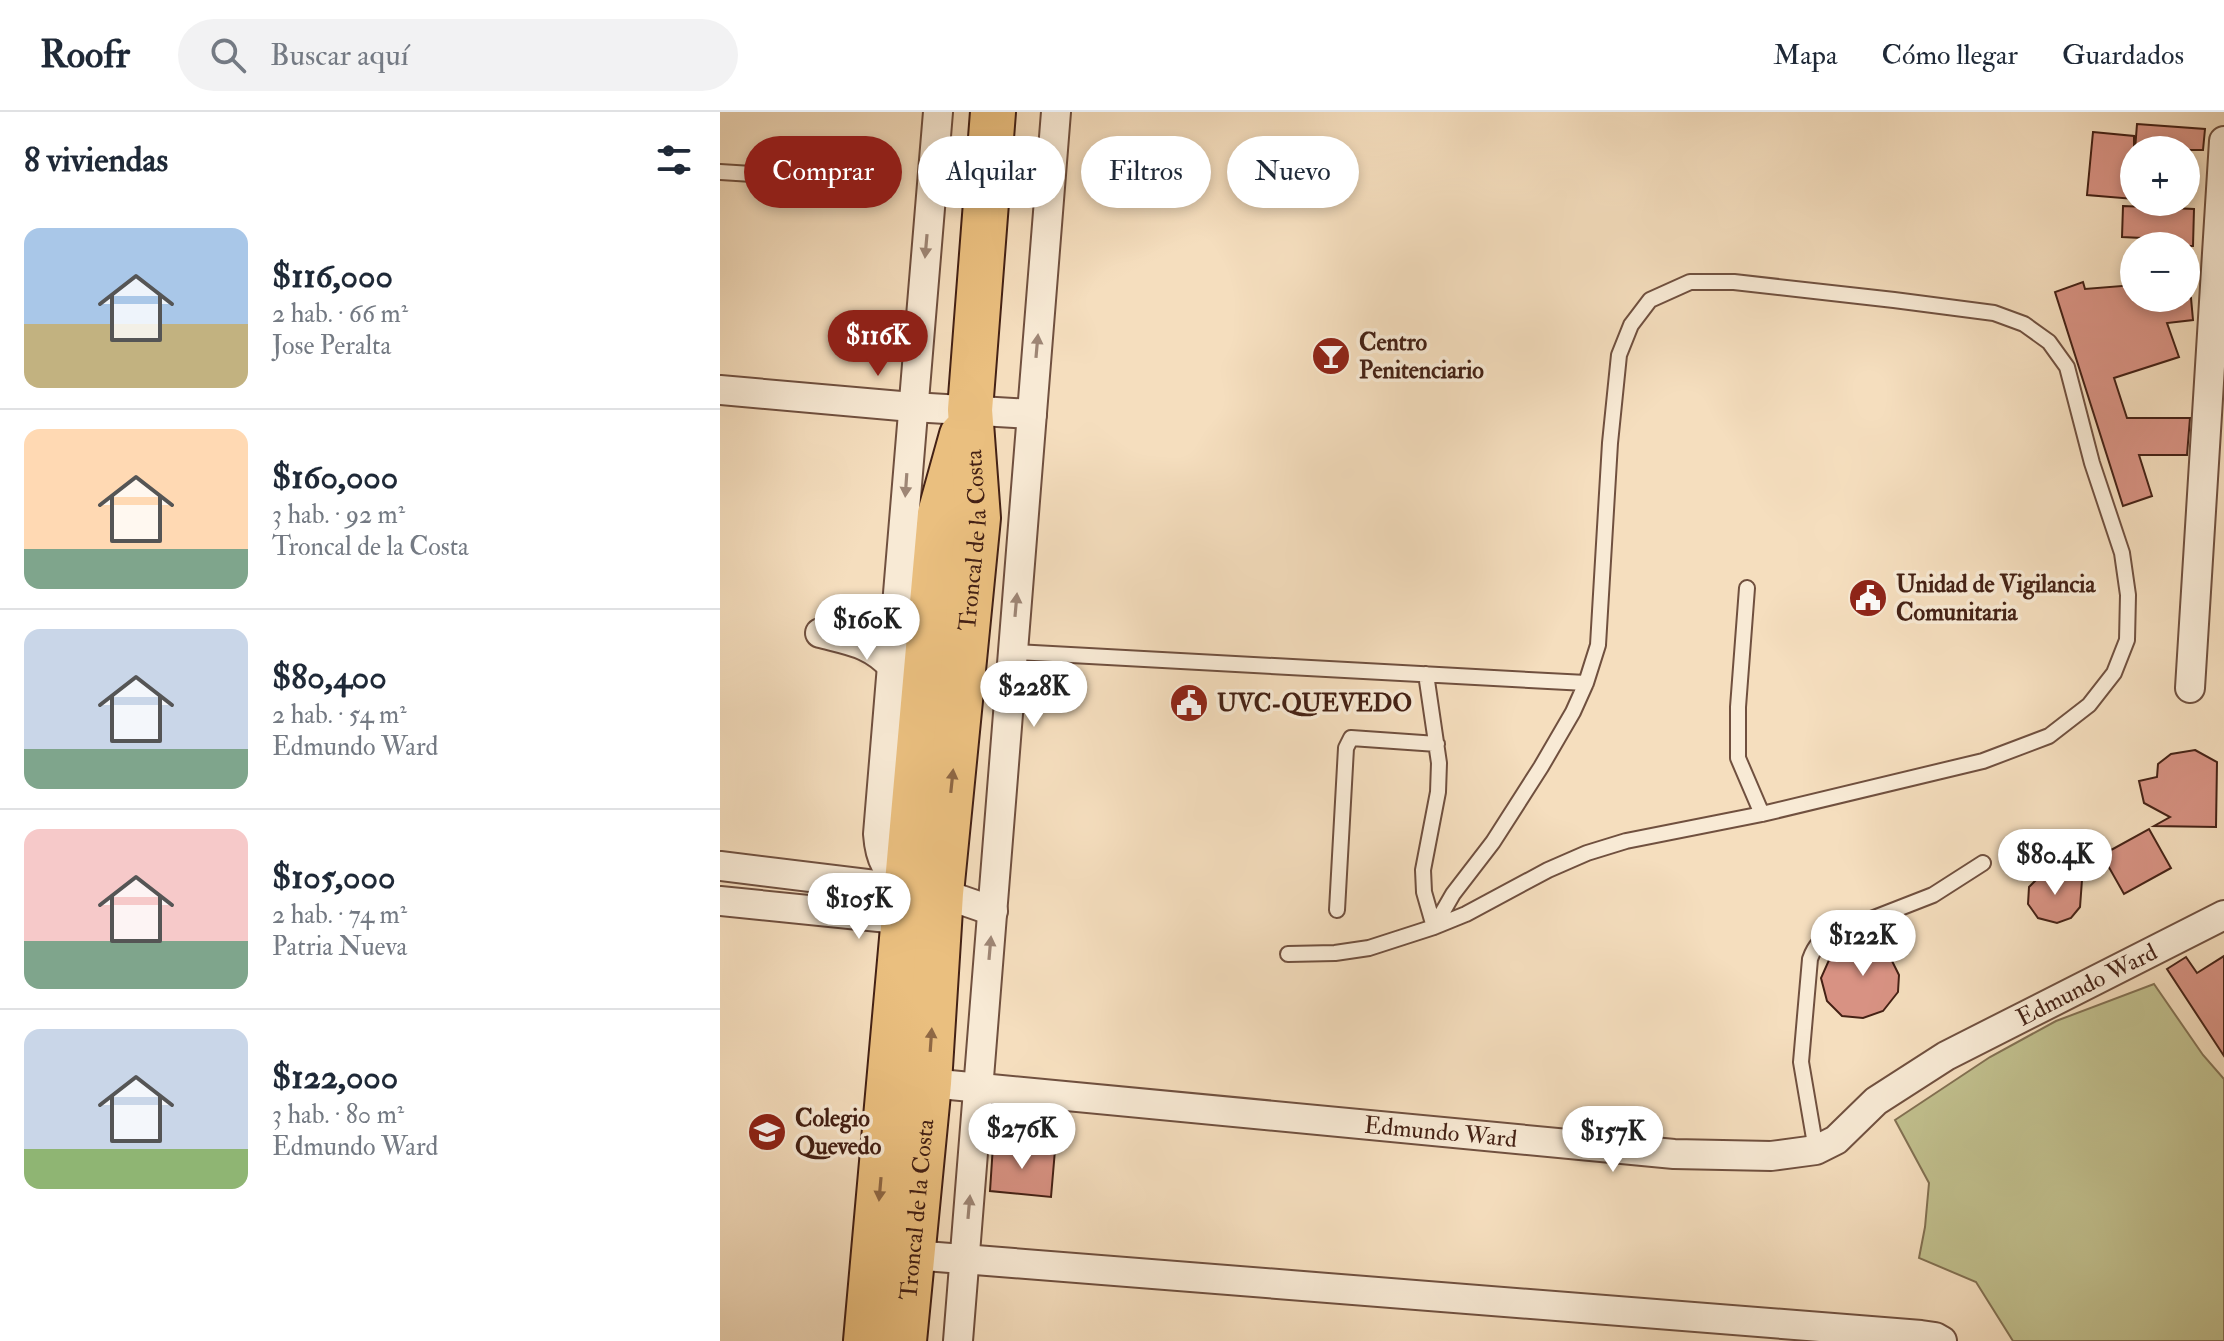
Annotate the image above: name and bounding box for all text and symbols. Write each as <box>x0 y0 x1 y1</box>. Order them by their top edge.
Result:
search box <box>178 19 738 91</box>
text: Roofr <box>40 31 130 79</box>
icon: search <box>206 33 250 77</box>
text: Buscar aquí <box>270 37 409 74</box>
text: Mapa <box>1773 38 1837 73</box>
text: Cómo llegar <box>1881 38 2018 73</box>
text: Guardados <box>2062 38 2184 73</box>
chip: Comprar <box>744 136 902 208</box>
chip: Alquilar <box>918 136 1065 208</box>
chip: Filtros <box>1081 136 1211 208</box>
chip: Nuevo <box>1227 136 1359 208</box>
map controls <box>2120 136 2200 312</box>
button: + <box>2120 136 2200 216</box>
icon: filters <box>652 138 696 182</box>
text: 8 viviendas <box>24 139 168 182</box>
button: − <box>2120 232 2200 312</box>
one-way arrow <box>920 233 933 258</box>
text: $116,000 <box>272 255 393 298</box>
icon: home <box>88 260 184 356</box>
text: 2 hab. · 66 m² <box>272 298 408 330</box>
pin: $116K <box>822 310 934 378</box>
text: $116K <box>846 320 910 352</box>
place label: Centro Penitenciario <box>1359 327 1484 386</box>
text: Jose Peralta <box>272 330 391 362</box>
one-way arrow <box>1031 333 1044 358</box>
bar icon: Centro Penitenciario <box>1310 335 1352 377</box>
street label: Troncal de la Costa <box>952 447 994 632</box>
text: $160,000 <box>272 456 398 499</box>
icon: home <box>88 461 184 557</box>
one-way arrow <box>900 473 913 498</box>
text: 3 hab. · 92 m² <box>272 499 405 531</box>
text: Troncal de la Costa <box>272 531 469 563</box>
place label: Unidad de Vigilancia Comunitaria <box>1896 569 2096 628</box>
public building icon: Unidad de Vigilancia Comunitaria <box>1847 577 1889 619</box>
one-way arrow <box>1010 592 1023 617</box>
pin: $160K <box>811 594 923 662</box>
text: $160K <box>833 604 901 636</box>
text: $80,400 <box>272 656 387 699</box>
icon: home <box>88 661 184 757</box>
pin: $228K <box>978 661 1090 729</box>
text: $228K <box>998 671 1070 703</box>
public building icon: UVC-QUEVEDO <box>1168 682 1210 724</box>
place label: UVC-QUEVEDO <box>1217 688 1412 719</box>
text: 2 hab. · 54 m² <box>272 699 407 731</box>
text: Edmundo Ward <box>272 731 438 763</box>
one-way arrow <box>946 768 959 793</box>
pin: $80.4K <box>1990 829 2120 897</box>
text: $80.4K <box>2016 839 2094 871</box>
text: $105,000 <box>272 856 395 899</box>
icon: home <box>88 861 184 957</box>
pin: $105K <box>803 873 915 941</box>
text: $105K <box>826 883 892 915</box>
text: 2 hab. · 74 m² <box>272 899 407 931</box>
pin: $122K <box>1807 910 1919 978</box>
text: $122K <box>1829 920 1897 952</box>
text: Patria Nueva <box>272 931 407 963</box>
one-way arrow <box>984 935 997 960</box>
street label: Edmundo Ward <box>2011 936 2163 1034</box>
one-way arrow <box>925 1027 938 1052</box>
text: $122,000 <box>272 1056 398 1099</box>
icon: home <box>88 1061 184 1157</box>
text: 3 hab. · 80 m² <box>272 1099 404 1131</box>
place label: Colegio Quevedo <box>795 1103 882 1162</box>
pin: $276K <box>966 1103 1078 1171</box>
pin: $157K <box>1557 1106 1669 1174</box>
street label: Edmundo Ward <box>1363 1110 1519 1155</box>
school or university icon: Colegio Quevedo <box>746 1111 788 1153</box>
text: $276K <box>986 1113 1058 1145</box>
text: $157K <box>1580 1116 1646 1148</box>
street label: Troncal de la Costa <box>893 1117 942 1302</box>
text: Edmundo Ward <box>272 1131 438 1163</box>
one-way arrow <box>874 1177 887 1202</box>
one-way arrow <box>963 1194 976 1219</box>

